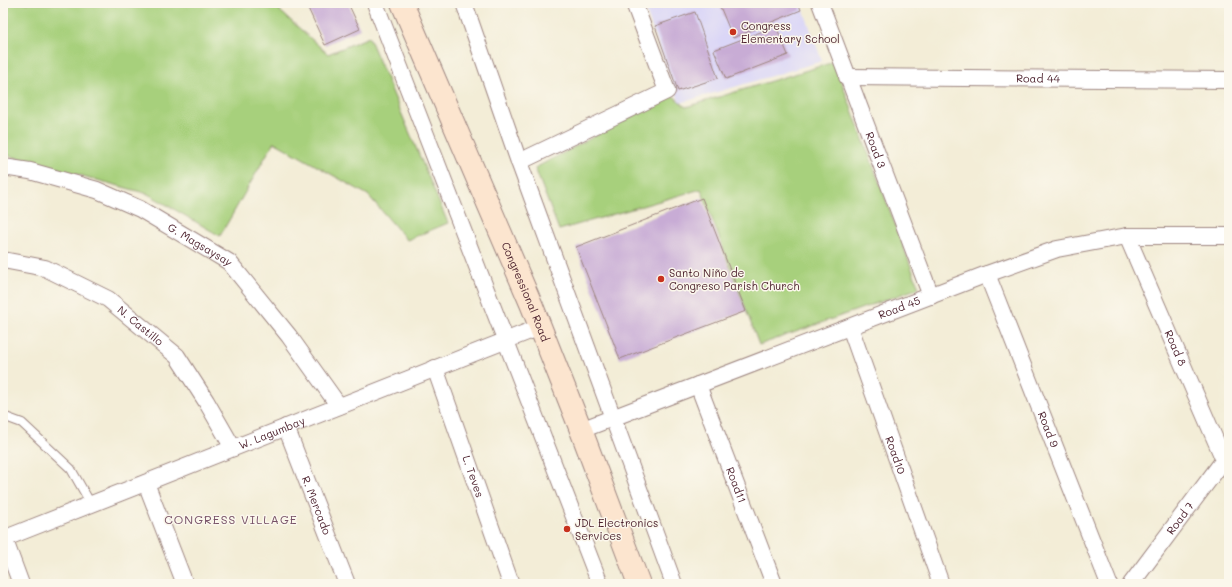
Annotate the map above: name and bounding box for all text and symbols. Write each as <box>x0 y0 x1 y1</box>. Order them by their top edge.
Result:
place label: Congress Elementary School <box>741 18 840 46</box>
marker: Congress Elementary School <box>728 27 738 37</box>
street label: Road 44 <box>1016 70 1061 86</box>
street label: Road 3 <box>862 129 890 170</box>
street label: G. Magsaysay <box>165 219 237 269</box>
street label: Congressional Road <box>498 239 553 344</box>
place label: Santo Niño de Congreso Parish Church <box>669 265 799 293</box>
marker: Santo Niño de Congreso Parish Church <box>656 274 666 284</box>
street label: Road 45 <box>876 292 922 322</box>
street label: N. Castillo <box>115 302 167 349</box>
street label: Road 8 <box>1162 328 1190 368</box>
street label: Road 9 <box>1035 409 1063 450</box>
street label: W. Lagumbay <box>236 413 307 452</box>
street label: Road10 <box>882 434 910 476</box>
street label: L. Teves <box>459 453 488 499</box>
street label: Road11 <box>723 465 750 505</box>
street label: R. Mercado <box>299 474 335 537</box>
street label: Road 7 <box>1163 499 1197 537</box>
district label: CONGRESS VILLAGE <box>164 511 298 527</box>
place label: JDL Electronics Services <box>575 515 658 543</box>
marker: JDL Electronics Services <box>562 524 572 534</box>

